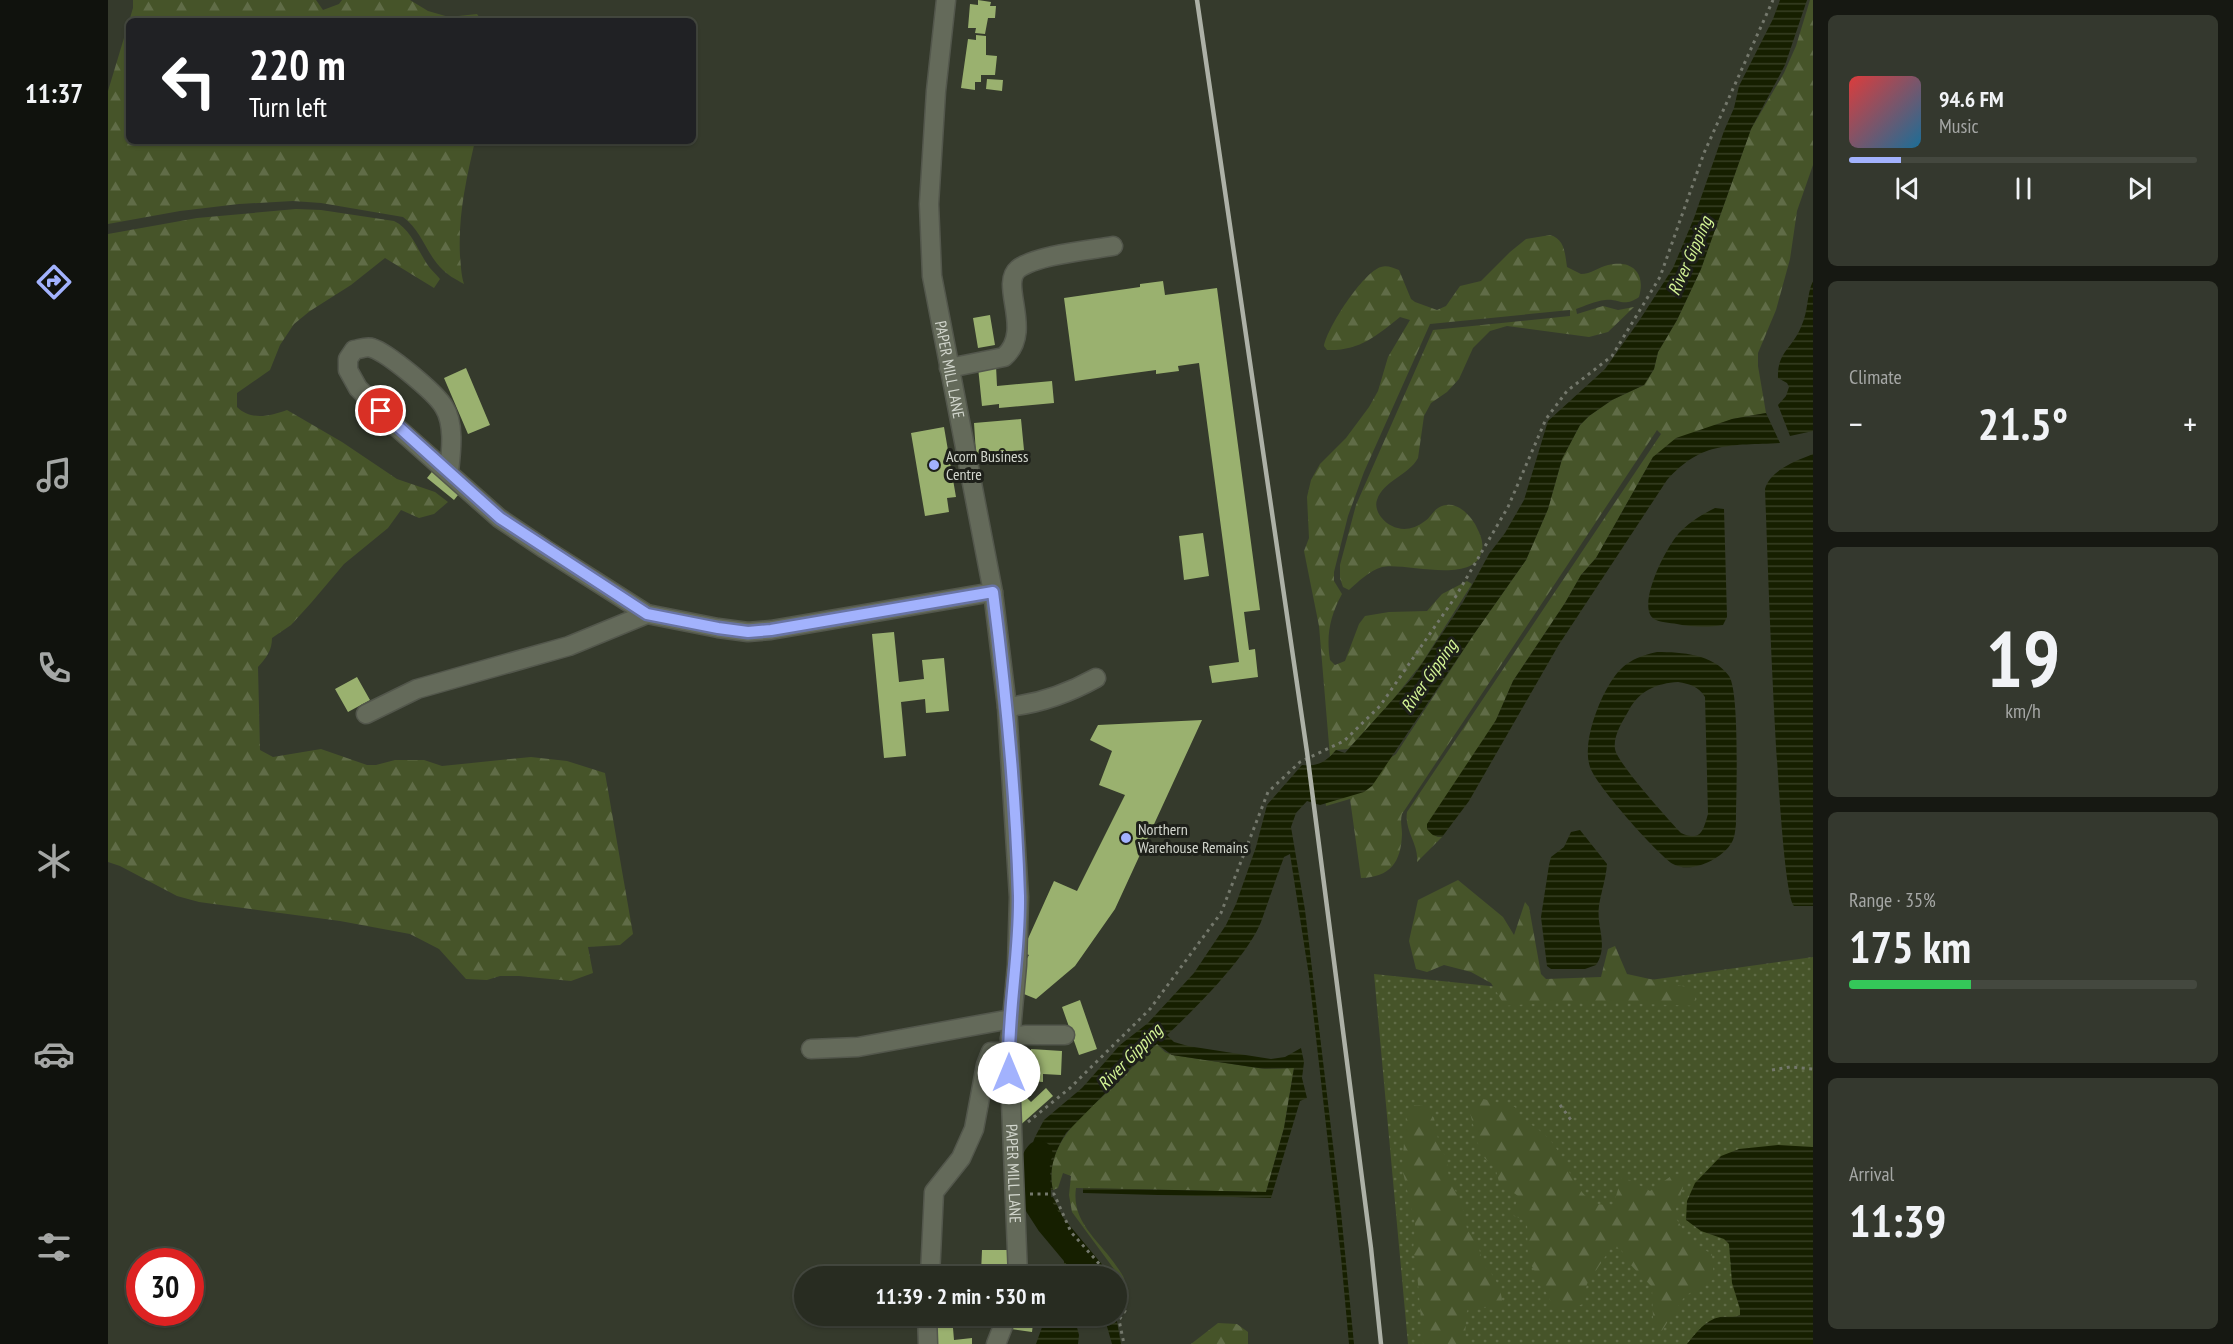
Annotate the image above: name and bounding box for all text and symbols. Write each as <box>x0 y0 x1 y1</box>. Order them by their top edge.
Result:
text: 220 m <box>249 37 346 92</box>
icon: left <box>150 42 228 120</box>
text: 11:37 <box>25 76 83 110</box>
text: 94.6 FM <box>1939 85 2004 113</box>
text: Turn left <box>249 90 327 124</box>
text: Music <box>1939 113 1979 139</box>
icon: previous <box>1891 172 1924 205</box>
icon: pause <box>2007 172 2040 205</box>
icon: next <box>2123 172 2156 205</box>
water label: River Gipping <box>1662 212 1718 299</box>
icon: directions <box>33 261 75 303</box>
street label: PAPER MILL LANE <box>931 319 969 420</box>
text: Climate <box>1849 364 1902 390</box>
pin <box>355 385 406 436</box>
icon: arrive <box>364 394 397 427</box>
text: 21.5° <box>1978 394 2068 452</box>
text: − <box>1849 402 1863 445</box>
text: + <box>2183 402 2197 445</box>
place label: Acorn Business Centre <box>946 446 1028 484</box>
icon: music <box>33 454 75 496</box>
marker: Acorn Business Centre <box>927 458 941 472</box>
text: 19 <box>1986 608 2060 709</box>
water label: River Gipping <box>1395 634 1463 717</box>
icon: phone <box>33 647 75 689</box>
text: km/h <box>2005 698 2041 724</box>
place label: Northern Warehouse Remains <box>1138 819 1248 857</box>
marker: Northern Warehouse Remains <box>1119 831 1133 845</box>
icon: climate <box>33 840 75 882</box>
text: Range · 35% <box>1849 887 1936 913</box>
text: 175 km <box>1849 917 1971 975</box>
water label: River Gipping <box>1092 1018 1168 1095</box>
icon: car <box>33 1033 75 1075</box>
position arrow <box>977 1041 1041 1105</box>
street label: PAPER MILL LANE <box>1002 1124 1026 1224</box>
text: Arrival <box>1849 1161 1894 1187</box>
text: 11:39 <box>1849 1191 1946 1249</box>
icon: filters <box>33 1226 75 1268</box>
speed limit sign: 30 <box>126 1248 204 1326</box>
text: 11:39 · 2 min · 530 m <box>875 1282 1046 1310</box>

